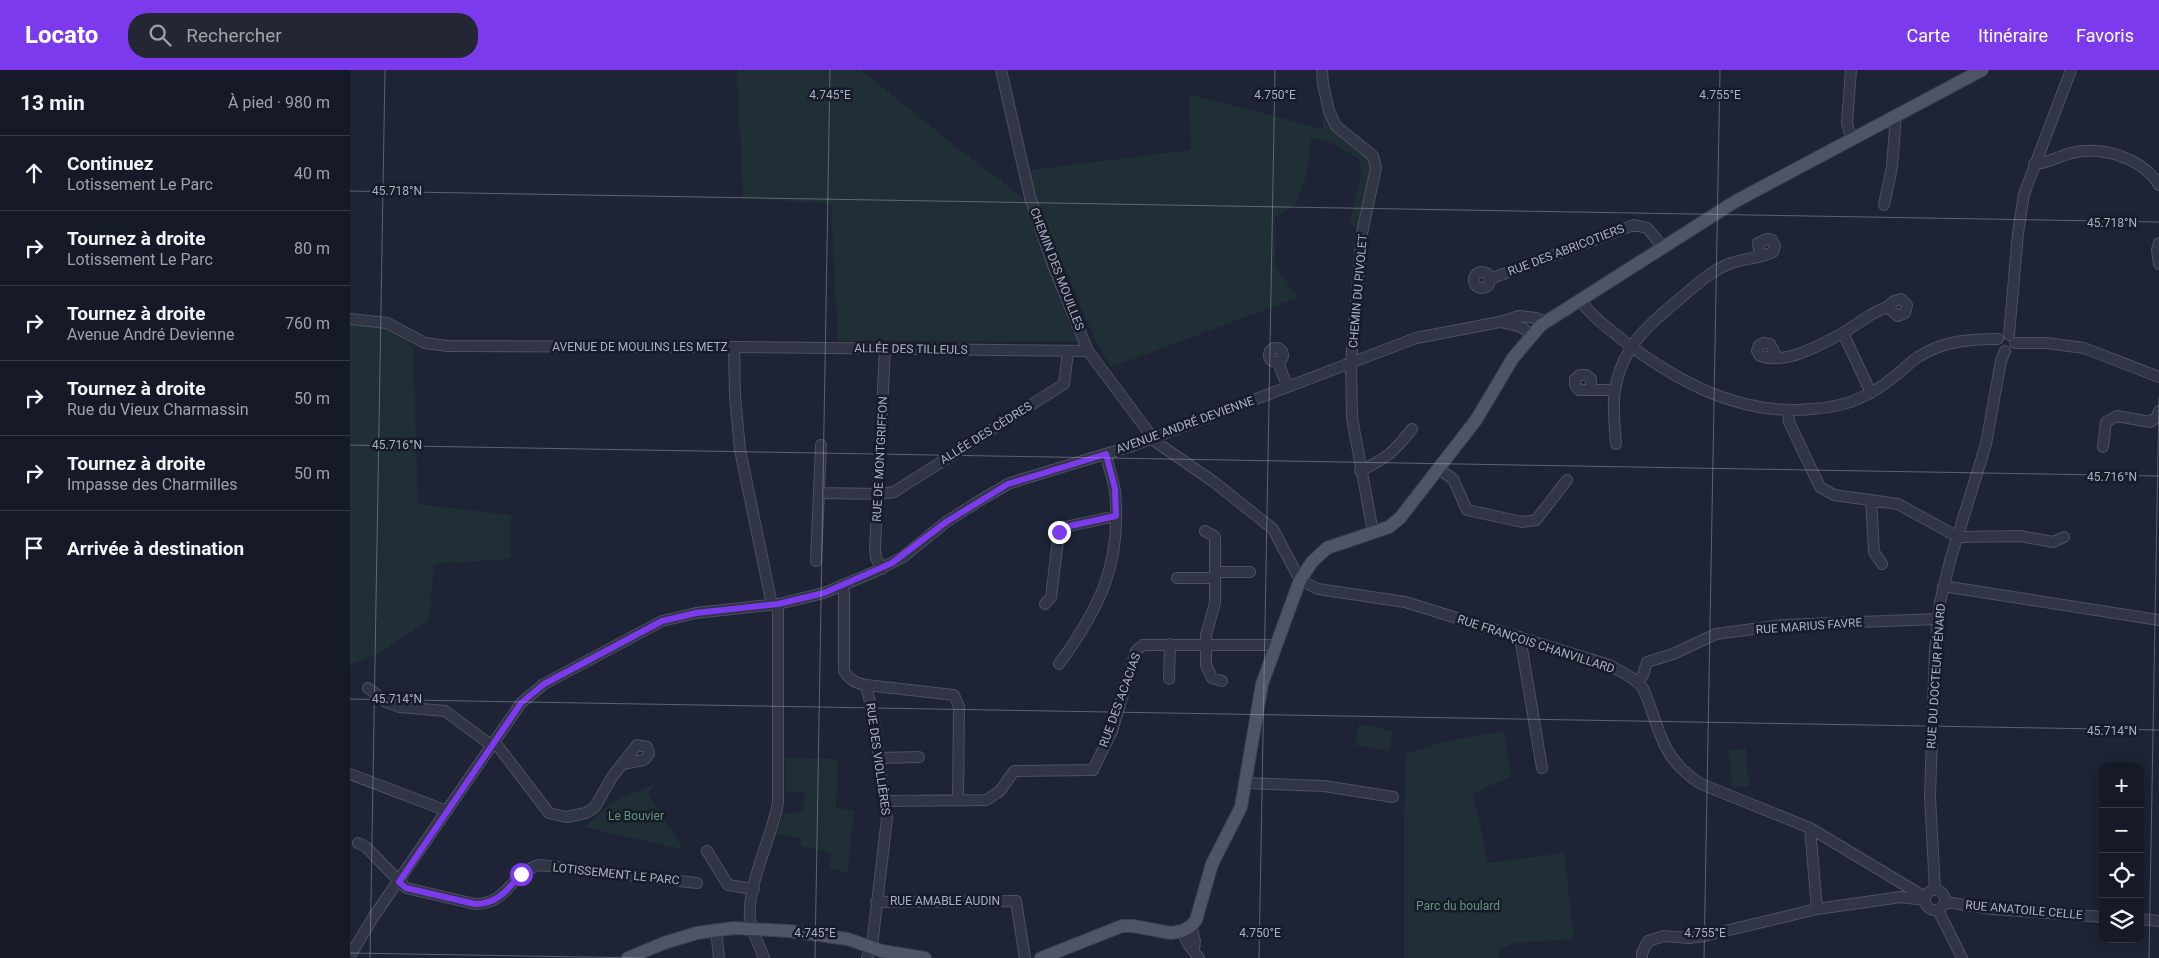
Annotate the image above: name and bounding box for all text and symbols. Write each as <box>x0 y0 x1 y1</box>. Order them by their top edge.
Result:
search box <box>128 13 478 58</box>
text: Locato <box>25 21 98 49</box>
icon: search <box>146 21 174 49</box>
text: Rechercher <box>186 24 282 47</box>
text: Carte <box>1907 25 1950 46</box>
text: Itinéraire <box>1978 25 2048 46</box>
text: Favoris <box>2076 25 2134 46</box>
text: 4.745°E <box>809 88 851 102</box>
text: 4.750°E <box>1254 88 1296 102</box>
text: 4.755°E <box>1699 88 1741 102</box>
text: 13 min <box>20 91 85 115</box>
text: À pied · 980 m <box>228 93 330 112</box>
text: Continuez <box>67 152 153 175</box>
icon: ahead <box>20 159 48 187</box>
text: 40 m <box>294 164 330 183</box>
text: Lotissement Le Parc <box>67 175 213 194</box>
text: 45.718°N <box>372 184 422 198</box>
street label: CHEMIN DES MOUILLES <box>1027 206 1087 332</box>
text: 45.718°N <box>2087 216 2137 230</box>
street label: RUE DES ABRICOTIERS <box>1506 221 1626 279</box>
text: Tournez à droite <box>67 227 206 250</box>
street label: CHEMIN DU PIVOLET <box>1346 233 1370 349</box>
icon: right <box>20 234 48 262</box>
text: 80 m <box>294 239 330 258</box>
text: Lotissement Le Parc <box>67 250 213 269</box>
text: Tournez à droite <box>67 302 206 325</box>
icon: right <box>20 309 48 337</box>
text: 760 m <box>285 314 330 333</box>
text: Avenue André Devienne <box>67 325 234 344</box>
street label: AVENUE DE MOULINS LES METZ <box>552 340 728 354</box>
street label: ALLÉE DES TILLEULS <box>854 340 968 357</box>
text: Tournez à droite <box>67 377 206 400</box>
icon: right <box>20 384 48 412</box>
text: 50 m <box>294 389 330 408</box>
street label: AVENUE ANDRÉ DEVIENNE <box>1114 392 1256 456</box>
street label: RUE DE MONTGRIFFON <box>870 396 890 522</box>
street label: ALLÉE DES CÈDRES <box>937 398 1035 467</box>
text: Rue du Vieux Charmassin <box>67 400 249 419</box>
text: 45.716°N <box>372 438 422 452</box>
text: Tournez à droite <box>67 452 206 475</box>
icon: right <box>20 459 48 487</box>
text: 50 m <box>294 464 330 483</box>
text: 45.716°N <box>2087 470 2137 484</box>
text: Impasse des Charmilles <box>67 475 238 494</box>
route end <box>1048 521 1071 544</box>
icon: arrive <box>20 534 48 562</box>
text: Arrivée à destination <box>67 537 244 560</box>
street label: RUE DU DOCTEUR PÉNARD <box>1923 603 1948 749</box>
street label: RUE FRANÇOIS CHANVILLARD <box>1456 612 1617 676</box>
street label: RUE MARIUS FAVRE <box>1755 615 1863 637</box>
street label: RUE DES ACACIAS <box>1096 651 1144 749</box>
text: 45.714°N <box>372 692 422 706</box>
street label: RUE DES VIOLLIÈRES <box>863 702 894 816</box>
text: 45.714°N <box>2087 724 2137 738</box>
map controls <box>2099 763 2144 943</box>
button: + <box>2099 763 2144 808</box>
button: − <box>2099 808 2144 853</box>
park label: Le Bouvier <box>608 809 664 823</box>
button: locate <box>2099 853 2144 898</box>
street label: LOTISSEMENT LE PARC <box>552 860 680 888</box>
route start <box>510 863 533 886</box>
street label: RUE AMABLE AUDIN <box>890 894 1000 908</box>
street label: RUE ANATOILE CELLE <box>1965 898 2083 922</box>
button: layers <box>2099 898 2144 943</box>
park label: Parc du boulard <box>1416 899 1500 913</box>
text: 4.745°E <box>794 926 836 940</box>
text: 4.750°E <box>1239 926 1281 940</box>
text: 4.755°E <box>1684 926 1726 940</box>

